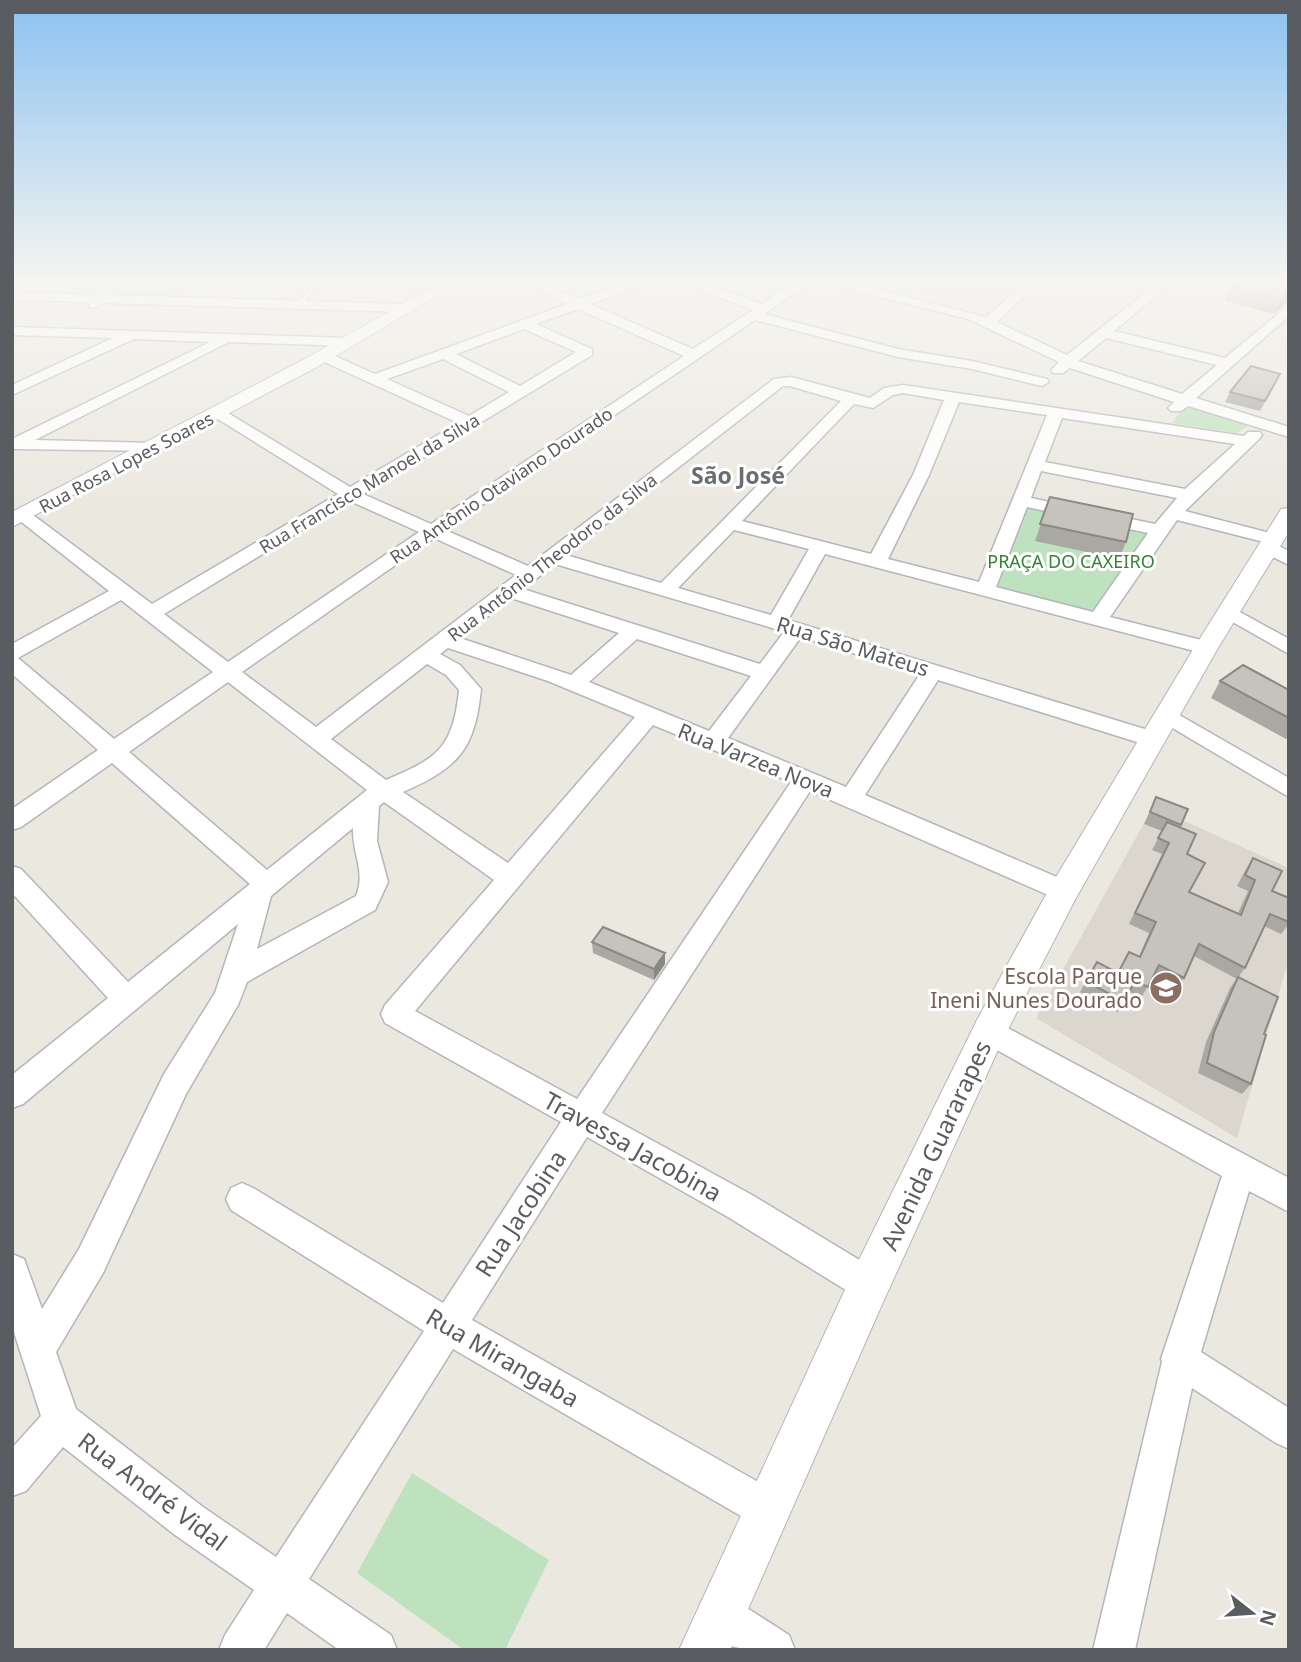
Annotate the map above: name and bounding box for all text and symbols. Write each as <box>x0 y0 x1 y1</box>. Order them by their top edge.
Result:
street label: Rua Antônio Otaviano Dourado <box>385 401 617 569</box>
street label: Rua Rosa Lopes Soares <box>35 406 217 518</box>
street label: Rua Francisco Manoel da Silva <box>254 408 484 558</box>
district label: São José <box>691 459 785 491</box>
street label: Rua Antônio Theodoro da Silva <box>442 468 662 646</box>
park label: PRAÇA DO CAXEIRO <box>987 549 1155 573</box>
street label: Rua São Mateus <box>773 610 933 682</box>
street label: Rua Varzea Nova <box>674 716 838 804</box>
place label: Escola Parque Ineni Nunes Dourado <box>930 962 1142 1014</box>
school or university icon: Escola Parque Ineni Nunes Dourado <box>1147 969 1185 1007</box>
street label: Avenida Guararapes <box>872 1035 998 1255</box>
street label: Travessa Jacobina <box>538 1083 728 1209</box>
street label: Rua Jacobina <box>467 1143 573 1283</box>
street label: Rua Mirangaba <box>420 1300 586 1414</box>
street label: Rua André Vidal <box>72 1424 234 1558</box>
north arrow <box>1217 1578 1287 1648</box>
text: N <box>1254 1607 1283 1629</box>

